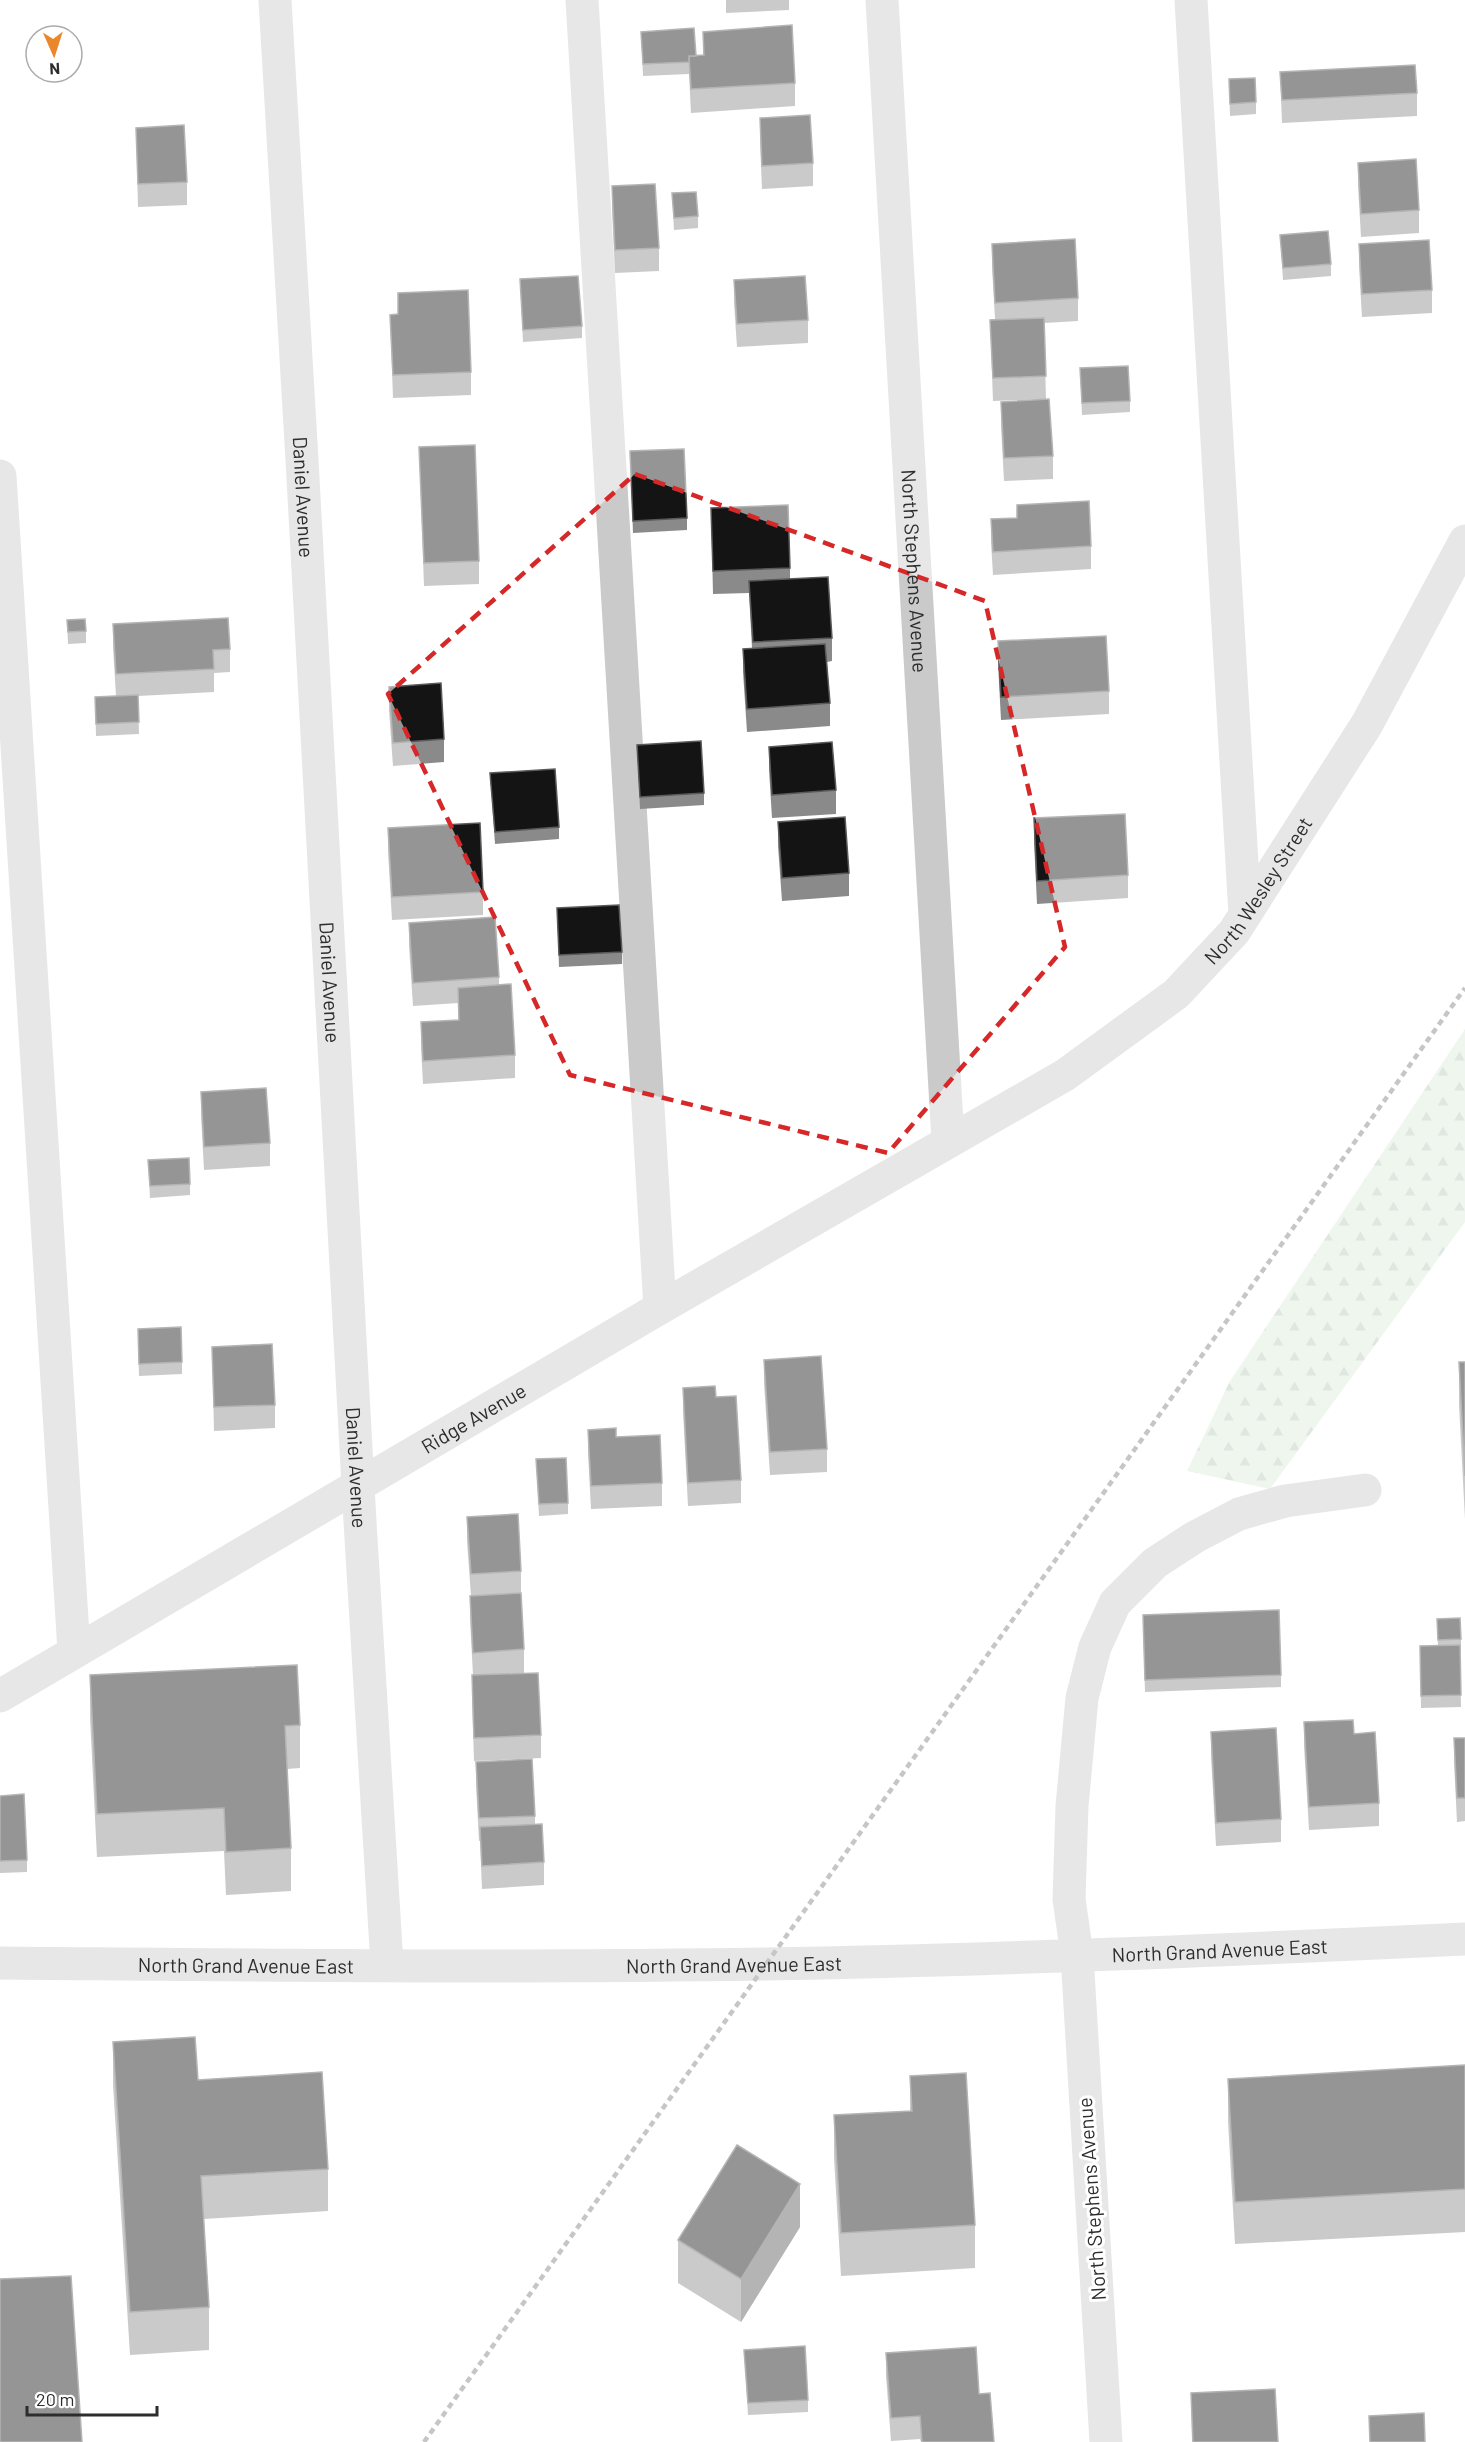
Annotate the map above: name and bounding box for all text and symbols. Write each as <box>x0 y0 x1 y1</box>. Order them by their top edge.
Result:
north arrow <box>24 24 84 84</box>
text: N <box>49 60 61 79</box>
street label: Daniel Avenue <box>289 436 319 558</box>
street label: North Stephens Avenue <box>897 469 933 673</box>
street label: North Wesley Street <box>1199 812 1317 969</box>
street label: Daniel Avenue <box>315 921 346 1044</box>
street label: Ridge Avenue <box>417 1378 530 1458</box>
street label: Daniel Avenue <box>342 1407 372 1529</box>
street label: North Grand Avenue East <box>1111 1933 1328 1966</box>
street label: North Grand Avenue East <box>626 1950 842 1978</box>
street label: North Grand Avenue East <box>138 1952 354 1978</box>
street label: North Stephens Avenue <box>1072 2097 1110 2301</box>
scale bar <box>27 2379 158 2417</box>
text: 20 m <box>36 2388 74 2410</box>

